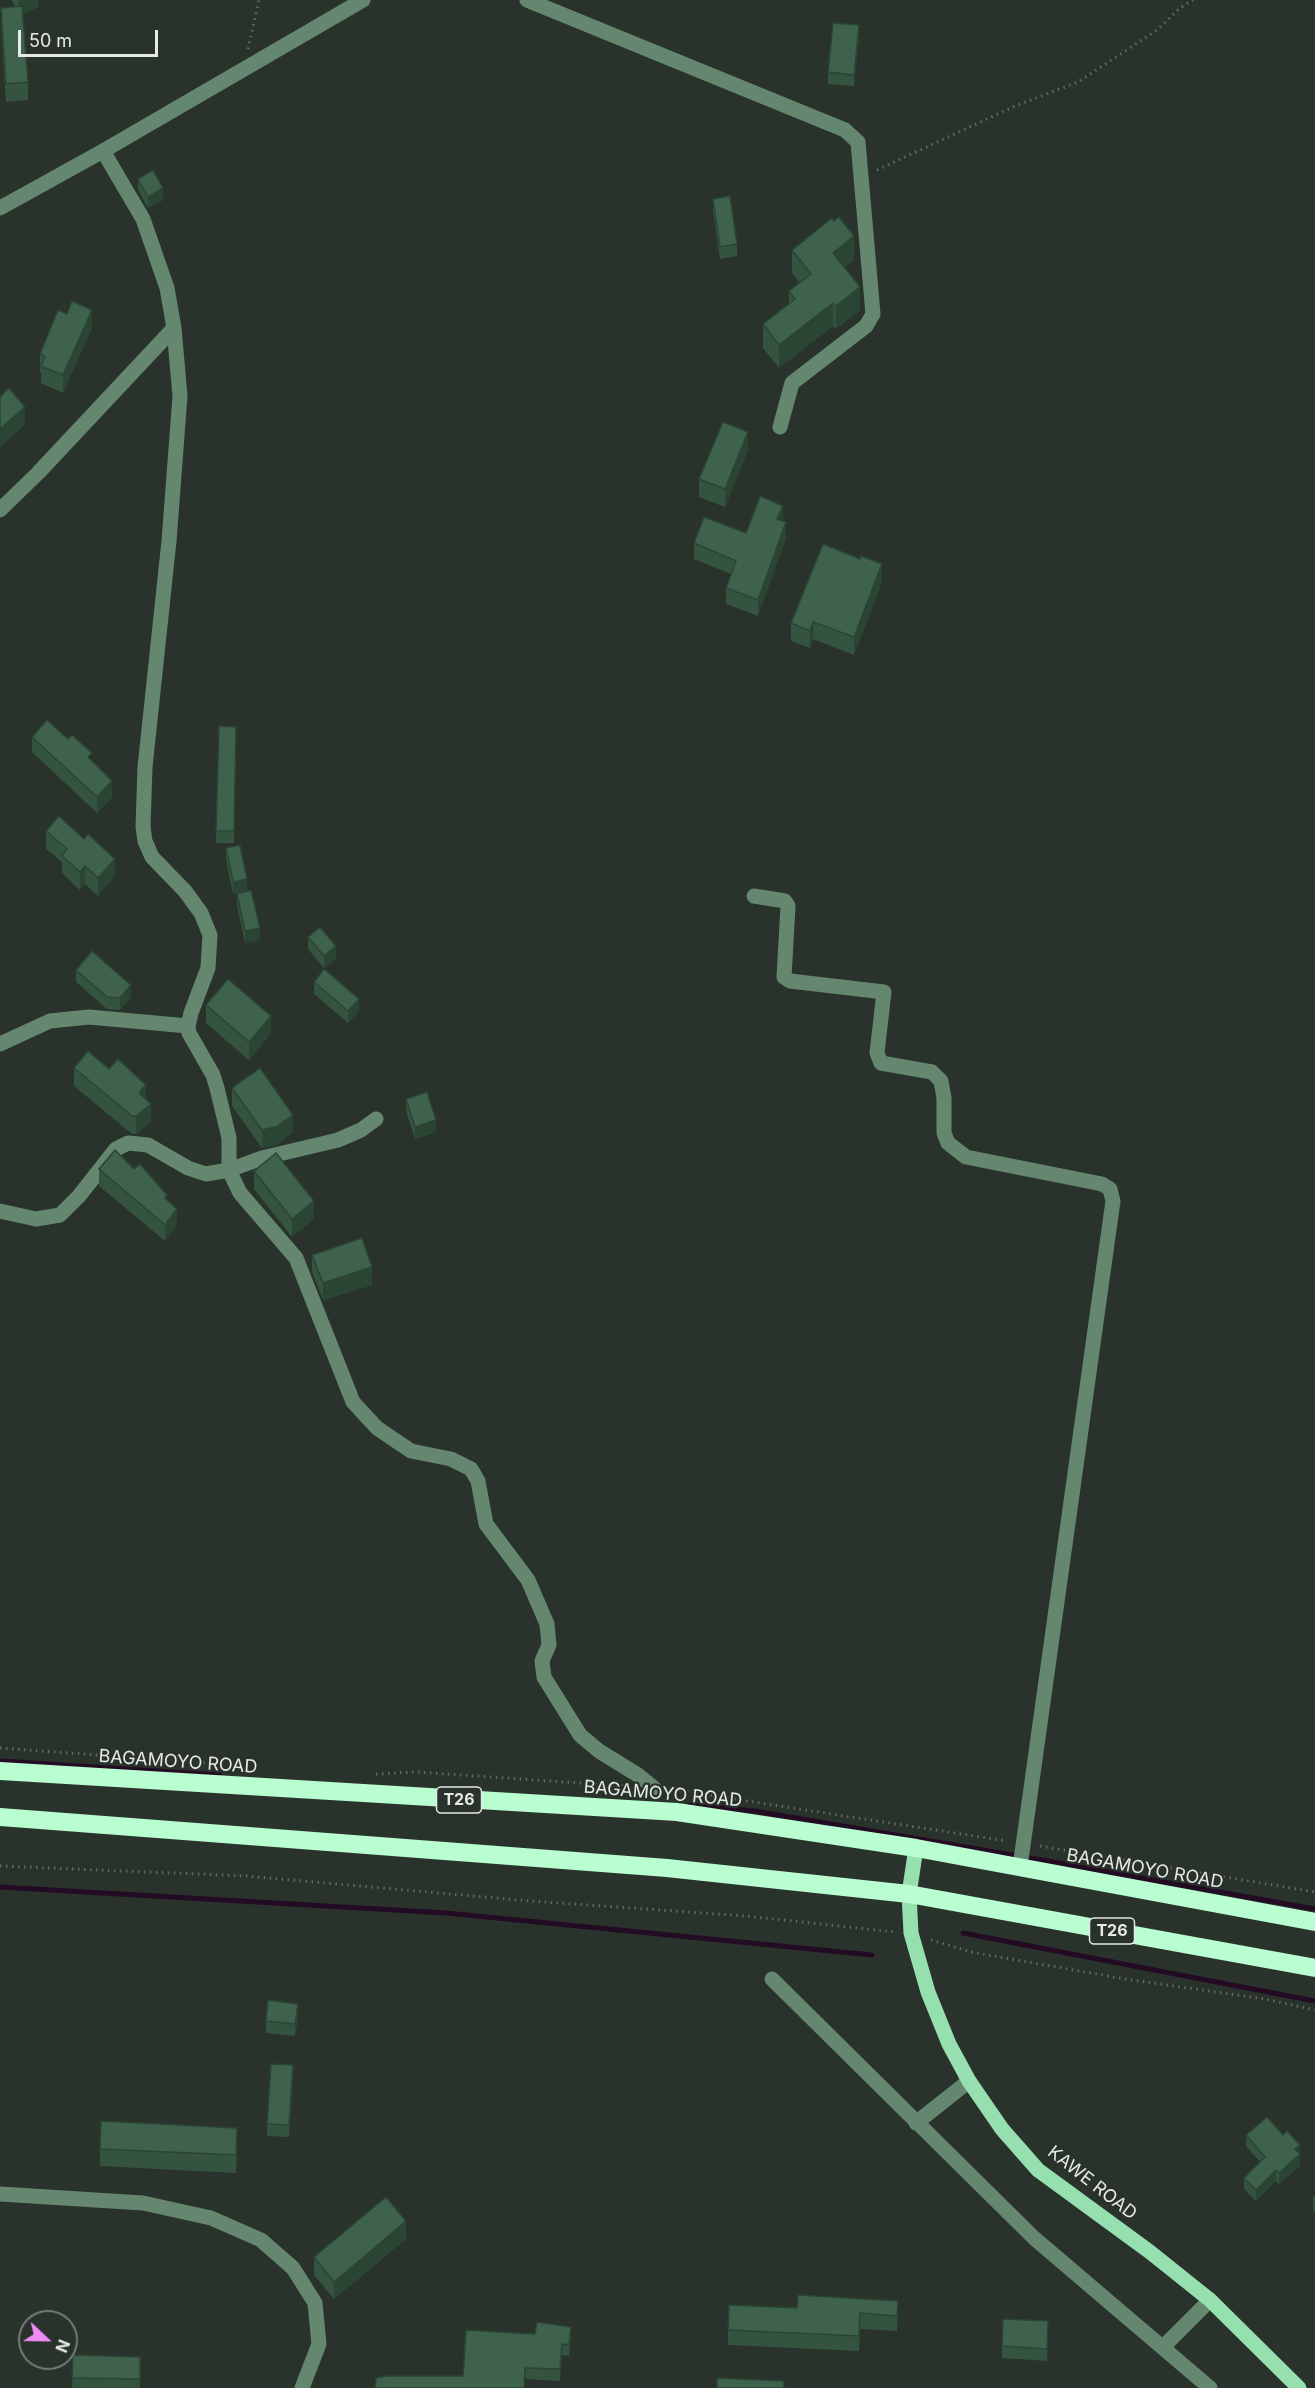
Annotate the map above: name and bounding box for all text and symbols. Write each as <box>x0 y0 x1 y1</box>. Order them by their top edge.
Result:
scale bar <box>21 18 160 56</box>
text: 50 m <box>29 30 72 51</box>
street label: BAGAMOYO ROAD <box>98 1746 258 1778</box>
street label: BAGAMOYO ROAD <box>583 1776 743 1812</box>
road number: T26 <box>436 1787 482 1813</box>
street label: BAGAMOYO ROAD <box>1065 1845 1225 1893</box>
road number: T26 <box>1090 1918 1134 1944</box>
street label: KAWE ROAD <box>1043 2141 1141 2225</box>
north arrow <box>18 2310 78 2370</box>
text: N <box>51 2337 74 2355</box>

